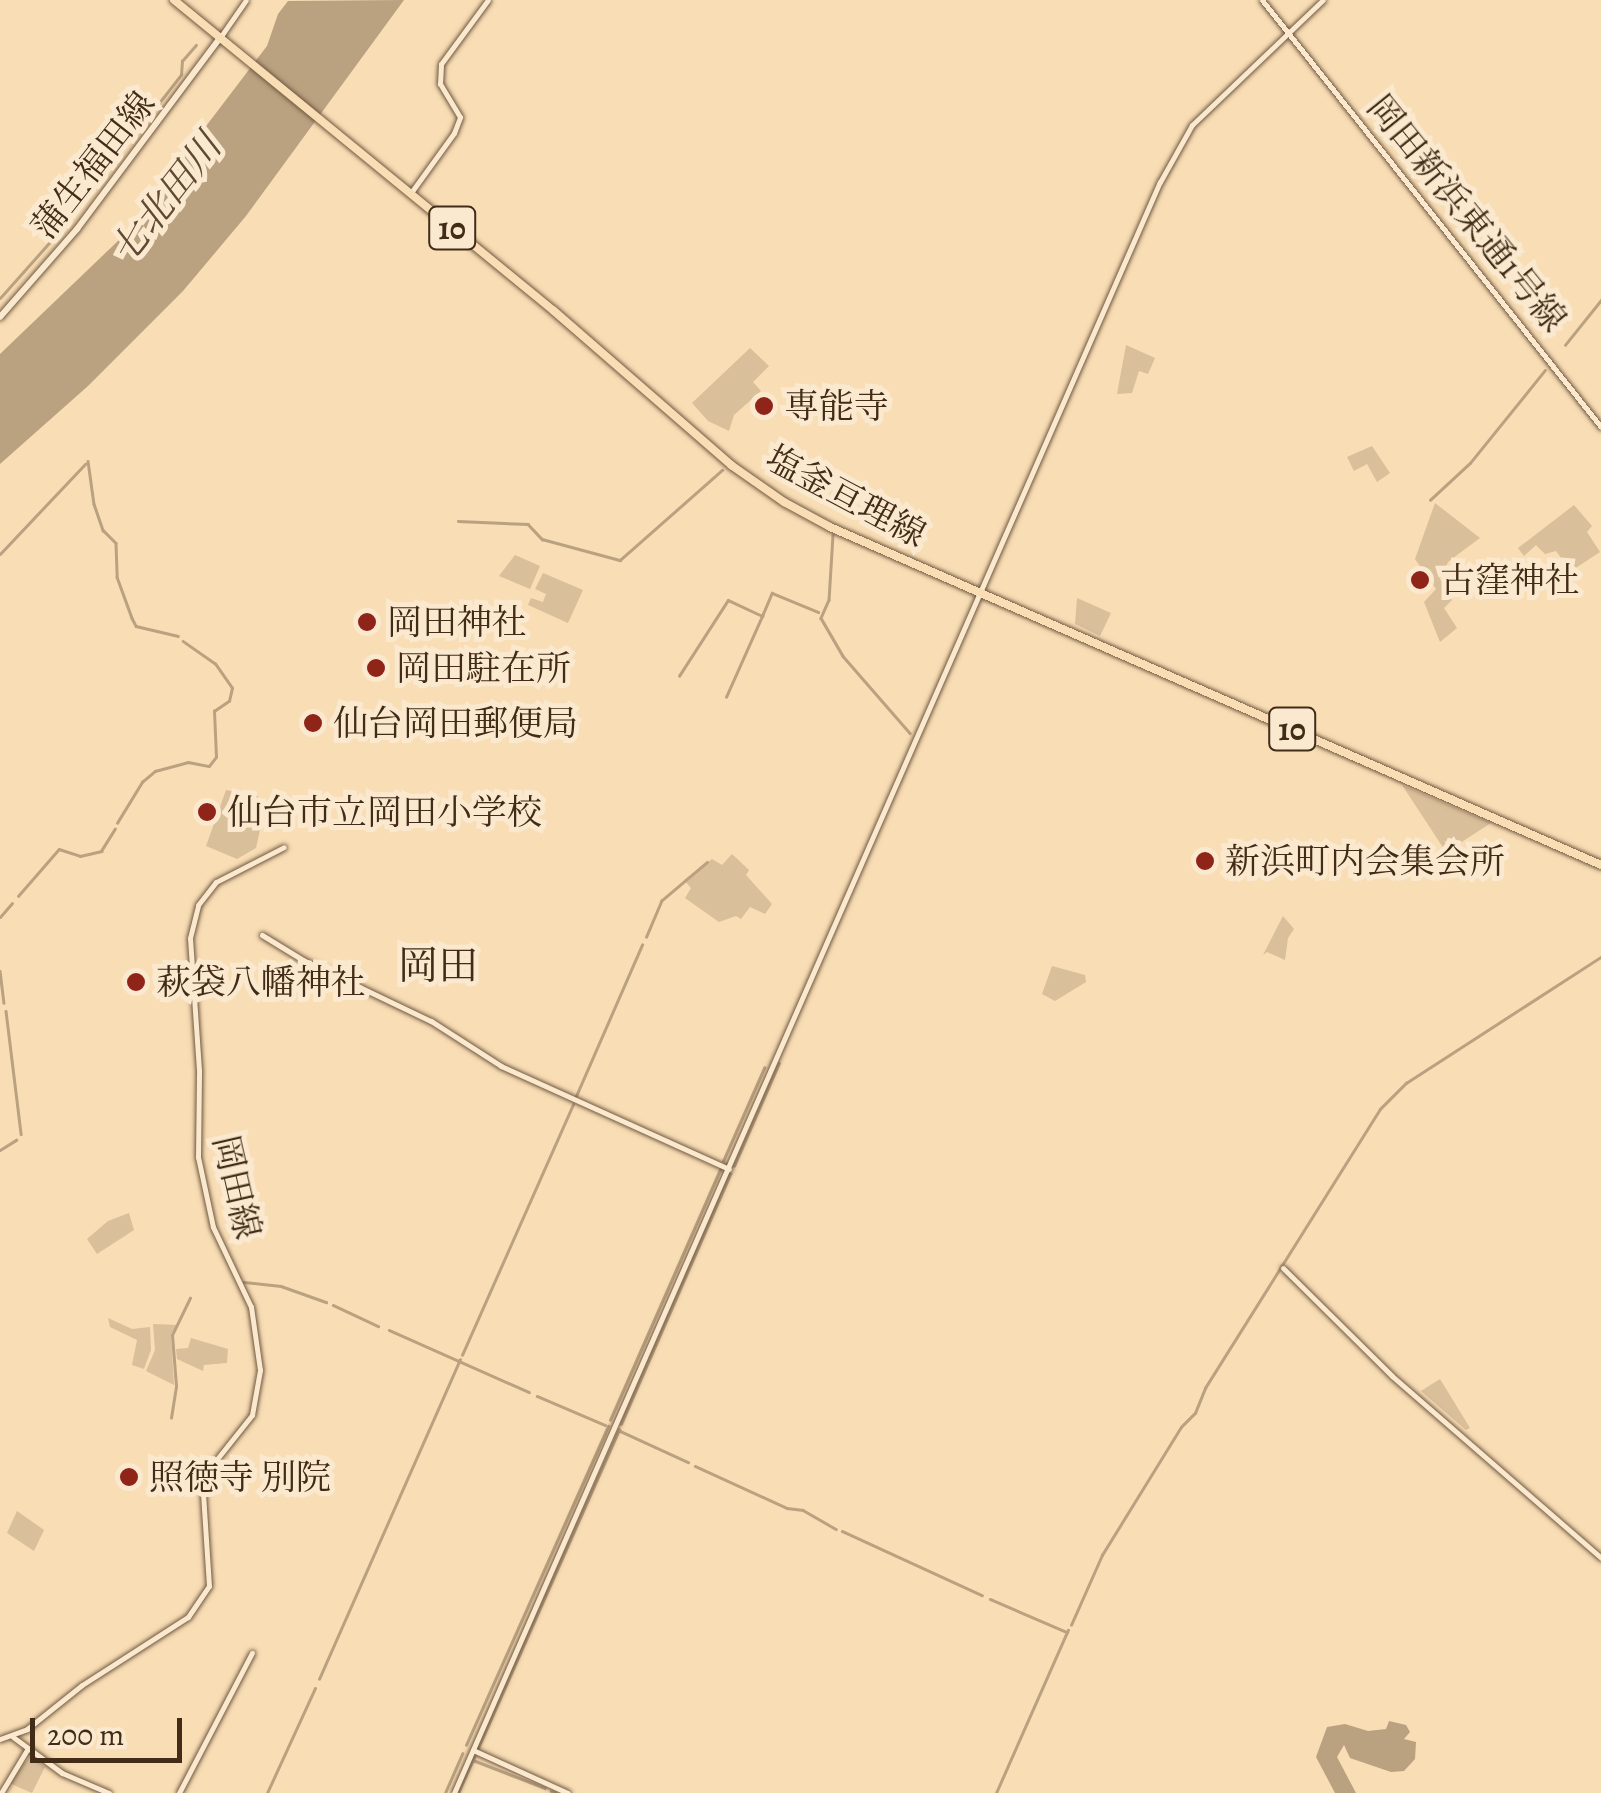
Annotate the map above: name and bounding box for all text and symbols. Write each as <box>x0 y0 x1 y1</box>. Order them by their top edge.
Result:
street label: 蒲生福田線 <box>23 83 163 247</box>
street label: 岡田新浜東通1号線 <box>1359 86 1575 340</box>
water label: 七北田川 <box>101 125 231 273</box>
road number: 10 <box>427 201 477 255</box>
place label: 専能寺 <box>784 385 889 427</box>
marker: 専能寺 <box>753 395 775 417</box>
street label: 塩釜亘理線 <box>759 436 933 556</box>
place label: 古窪神社 <box>1440 559 1580 601</box>
marker: 古窪神社 <box>1409 569 1431 591</box>
place label: 岡田神社 <box>387 601 527 643</box>
marker: 岡田神社 <box>356 611 378 633</box>
place label: 岡田駐在所 <box>396 647 571 689</box>
marker: 岡田駐在所 <box>365 657 387 679</box>
place label: 仙台岡田郵便局 <box>333 702 578 744</box>
road number: 10 <box>1267 702 1317 756</box>
marker: 仙台岡田郵便局 <box>302 712 324 734</box>
place label: 仙台市立岡田小学校 <box>227 791 542 833</box>
marker: 仙台市立岡田小学校 <box>196 801 218 823</box>
place label: 新浜町内会集会所 <box>1225 840 1505 882</box>
marker: 新浜町内会集会所 <box>1194 850 1216 872</box>
district label: 岡田 <box>398 942 478 990</box>
place label: 萩袋八幡神社 <box>156 961 366 1003</box>
marker: 萩袋八幡神社 <box>125 971 147 993</box>
street label: 岡田線 <box>205 1131 269 1243</box>
place label: 照徳寺 別院 <box>149 1456 331 1498</box>
marker: 照徳寺 別院 <box>118 1466 140 1488</box>
scale bar <box>35 1698 188 1760</box>
text: 200 m <box>47 1715 124 1755</box>

